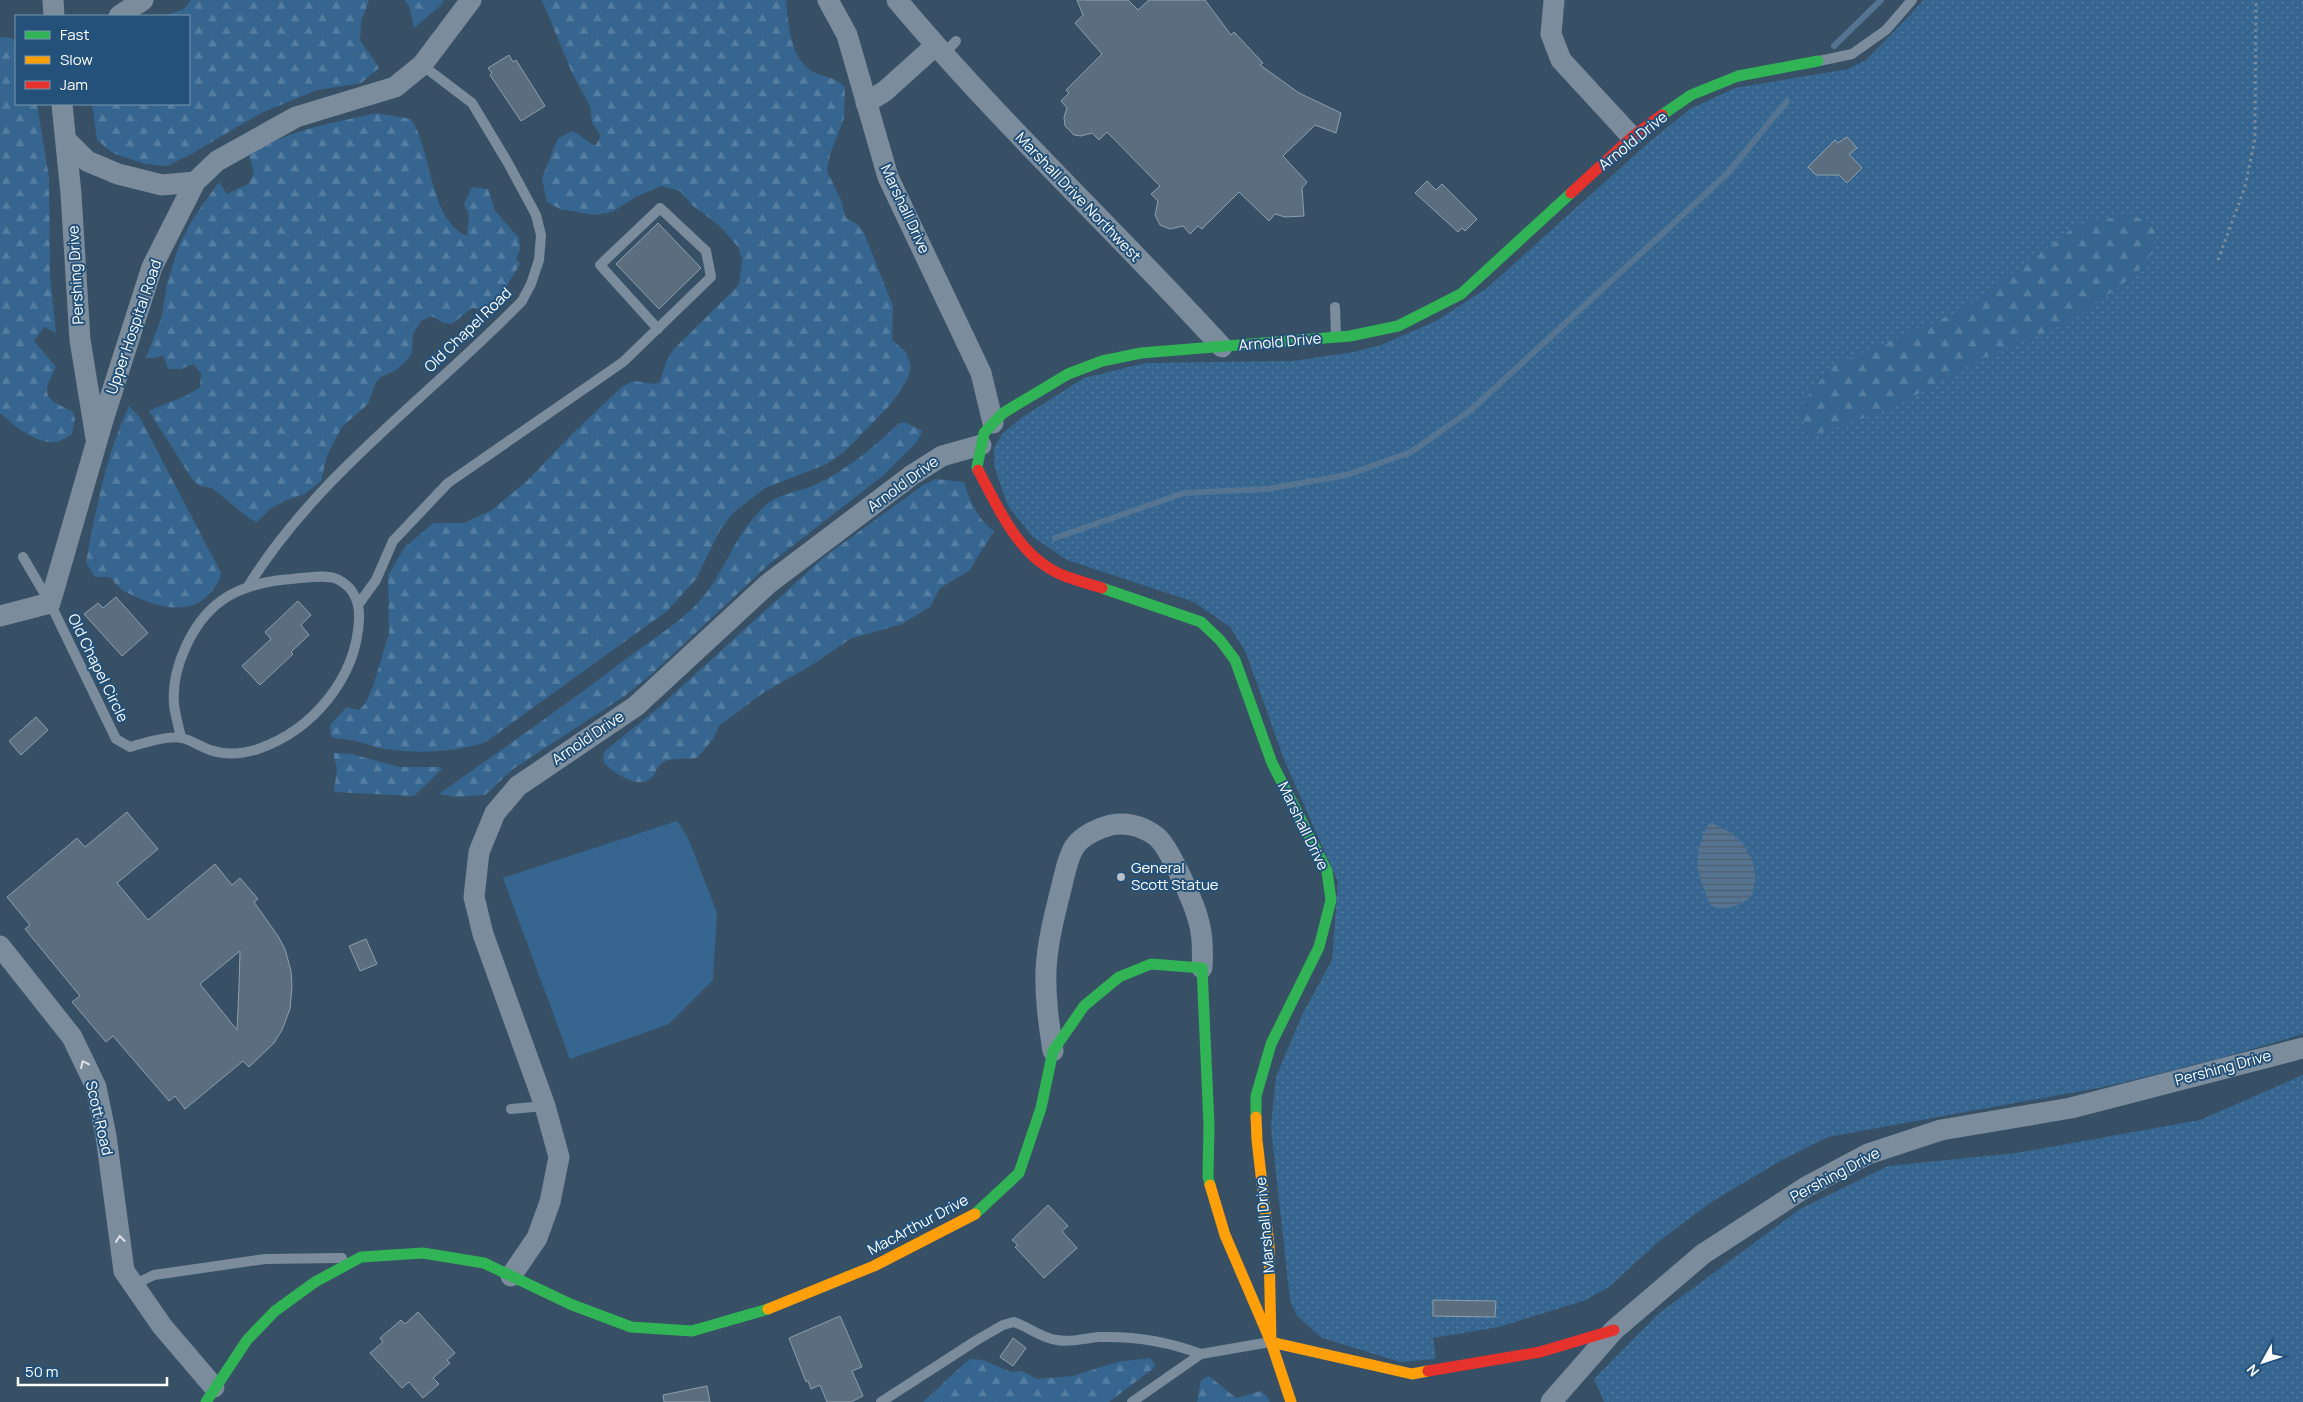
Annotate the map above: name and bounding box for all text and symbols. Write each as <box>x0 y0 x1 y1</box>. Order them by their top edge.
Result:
legend <box>15 15 190 105</box>
text: Fast <box>60 24 89 45</box>
text: Slow <box>60 49 93 70</box>
text: Jam <box>60 74 88 95</box>
street label: Arnold Drive <box>1594 106 1672 175</box>
street label: Marshall Drive Northwest <box>1011 127 1146 266</box>
street label: Marshall Drive <box>876 161 935 257</box>
street label: Pershing Drive <box>62 225 89 325</box>
street label: Upper Hospital Road <box>101 257 166 397</box>
street label: Old Chapel Road <box>419 283 516 377</box>
street label: Arnold Drive <box>1238 327 1322 356</box>
street label: Arnold Drive <box>863 451 943 517</box>
street label: Old Chapel Circle <box>63 610 134 726</box>
street label: Arnold Drive <box>547 706 628 770</box>
street label: Marshall Drive <box>1273 778 1334 874</box>
place label: General Scott Statue <box>1131 857 1219 895</box>
marker: General Scott Statue <box>1115 871 1127 883</box>
street label: Pershing Drive <box>2172 1045 2274 1090</box>
one-way arrow <box>80 1060 91 1069</box>
street label: Scott Road <box>81 1079 118 1157</box>
street label: Pershing Drive <box>1786 1142 1884 1207</box>
street label: Marshall Drive <box>1250 1176 1279 1274</box>
street label: MacArthur Drive <box>864 1189 972 1260</box>
one-way arrow <box>115 1235 125 1244</box>
north arrow <box>2238 1337 2288 1387</box>
scale bar <box>18 1354 166 1386</box>
text: 50 m <box>25 1361 59 1382</box>
text: N <box>2242 1361 2263 1381</box>

